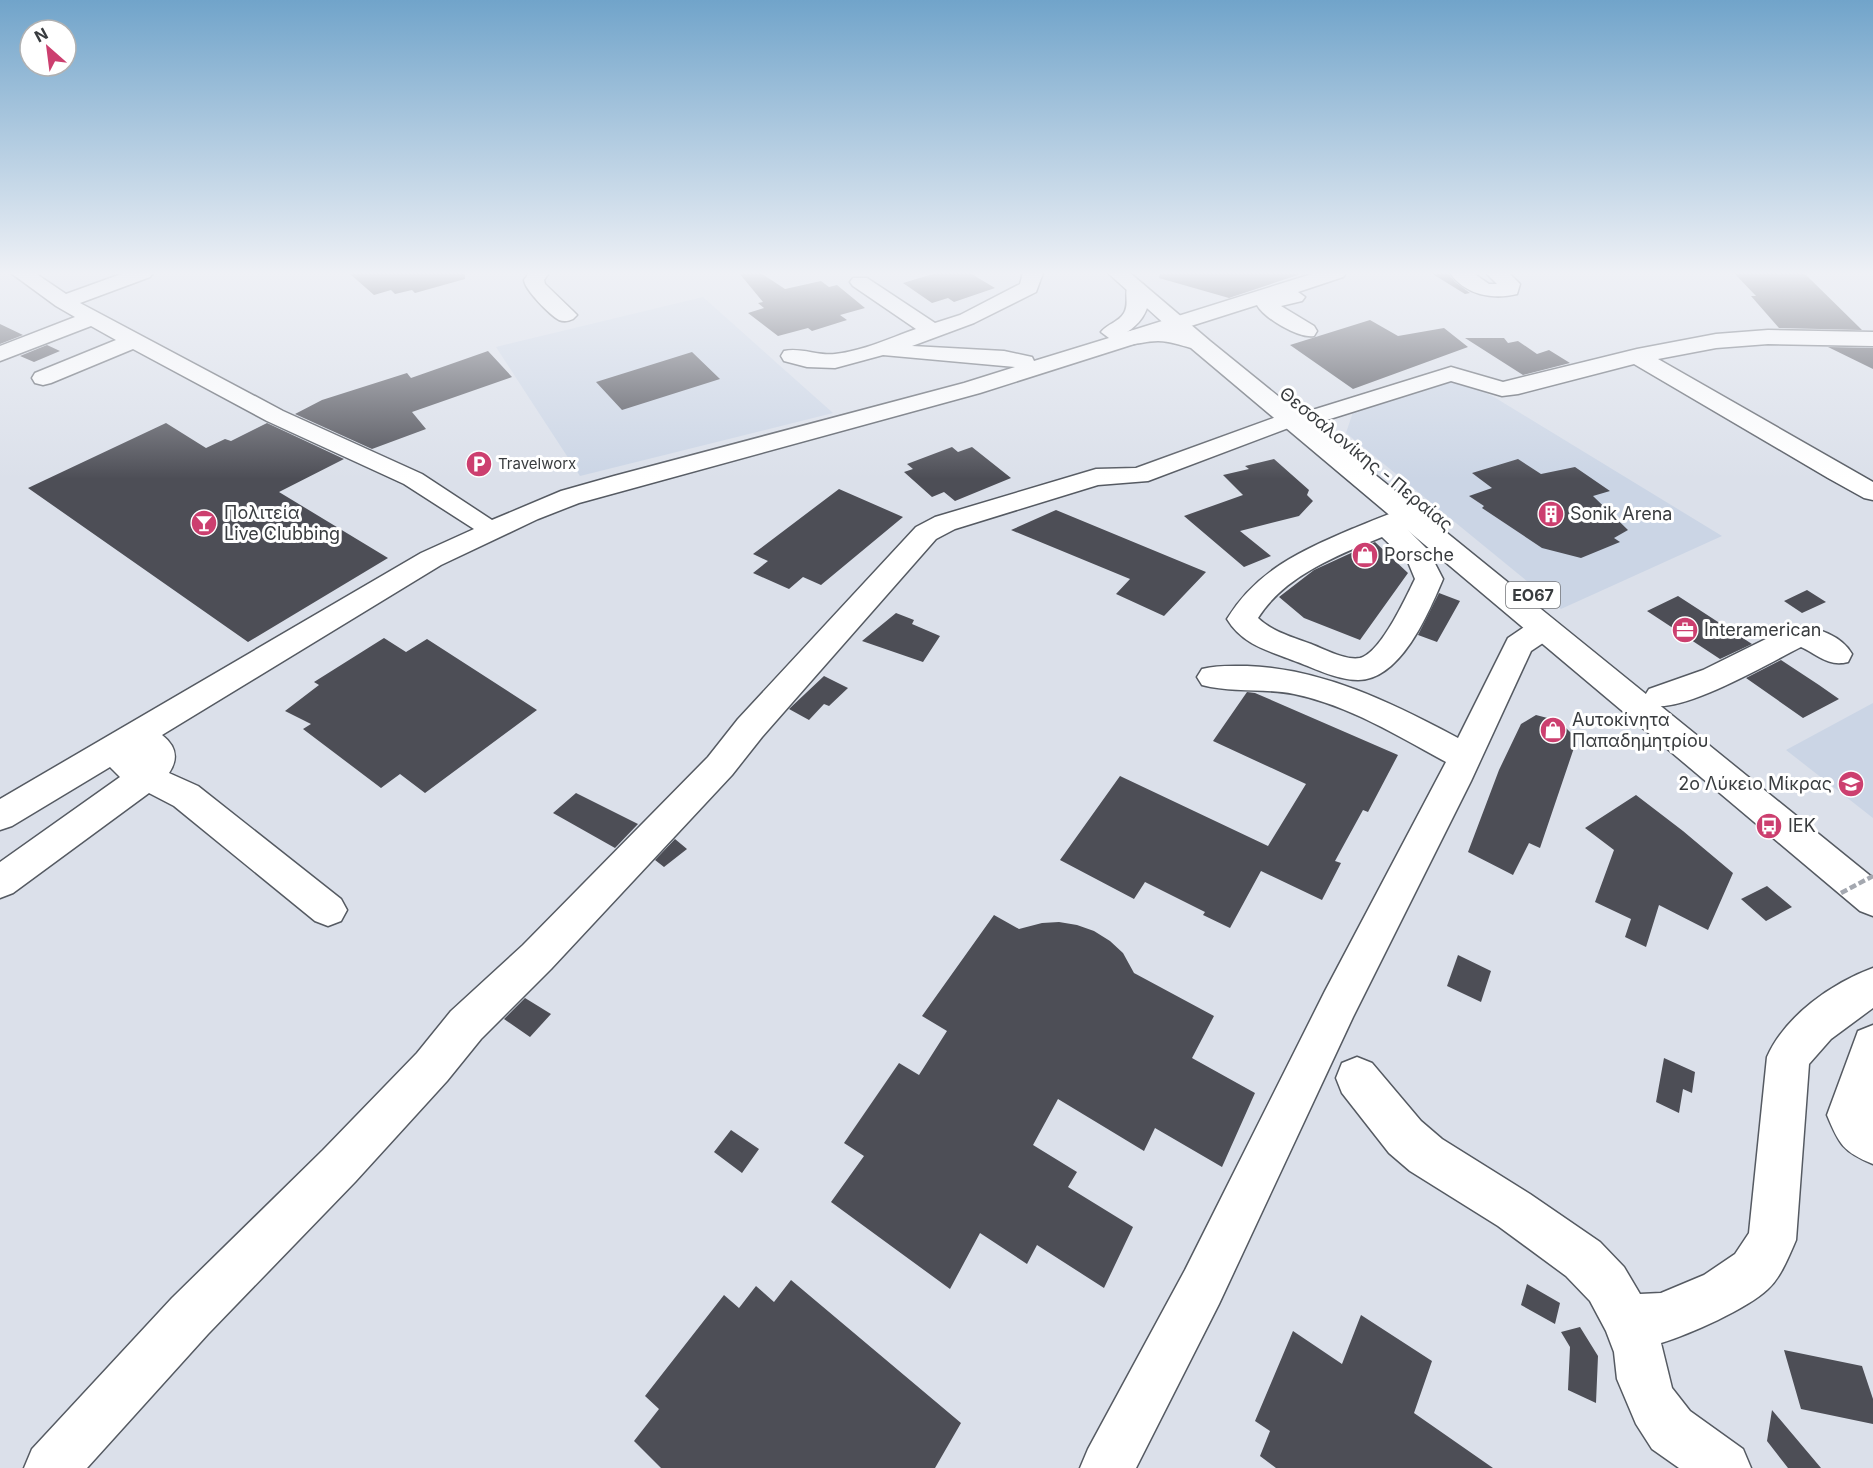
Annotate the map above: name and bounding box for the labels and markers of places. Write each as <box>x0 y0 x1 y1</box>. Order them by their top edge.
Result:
parking icon: Travelworx <box>464 449 494 479</box>
place label: Travelworx <box>498 454 576 473</box>
building icon: Sonik Arena <box>1536 499 1566 529</box>
place label: Πολιτεία Live Clubbing <box>224 502 340 544</box>
place label: Sonik Arena <box>1570 503 1672 524</box>
bar icon: Πολιτεία Live Clubbing <box>189 508 219 538</box>
shop icon: Porsche <box>1350 540 1380 570</box>
place label: Porsche <box>1384 544 1454 565</box>
office icon: Interamerican <box>1670 615 1700 645</box>
place label: Interamerican <box>1704 619 1821 640</box>
place label: Αυτοκίνητα Παπαδημητρίου <box>1572 709 1708 751</box>
shop icon: Αυτοκίνητα Παπαδημητρίου <box>1538 715 1568 745</box>
school or university icon: 2ο Λύκειο Μίκρας <box>1836 769 1866 799</box>
place label: 2ο Λύκειο Μίκρας <box>1678 773 1832 794</box>
bus stop icon: ΙΕΚ <box>1754 811 1784 841</box>
place label: ΙΕΚ <box>1788 815 1816 836</box>

